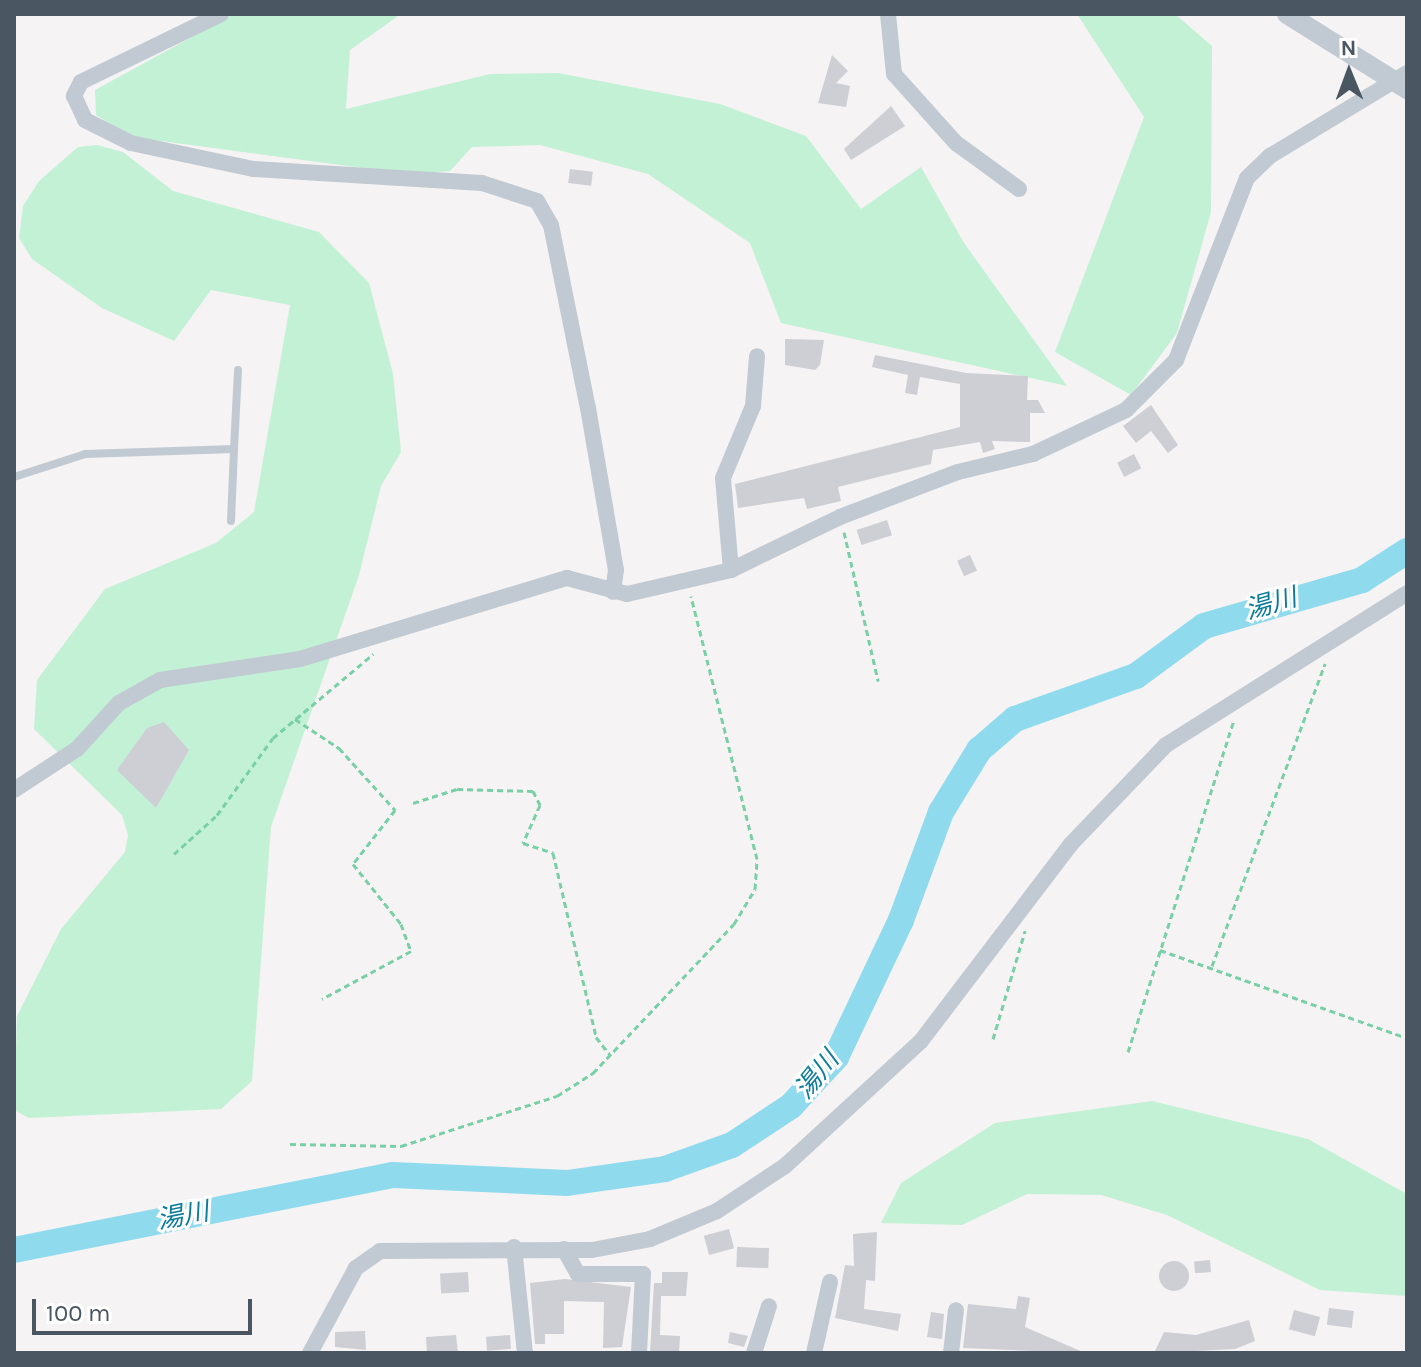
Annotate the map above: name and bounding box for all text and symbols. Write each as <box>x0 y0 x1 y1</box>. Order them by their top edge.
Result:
north arrow <box>1309 32 1389 112</box>
text: N <box>1340 35 1357 61</box>
water label: 湯川 <box>1242 582 1300 626</box>
water label: 湯川 <box>789 1045 845 1105</box>
water label: 湯川 <box>155 1196 211 1236</box>
scale bar <box>36 1283 256 1333</box>
text: 100 m <box>46 1299 111 1327</box>

